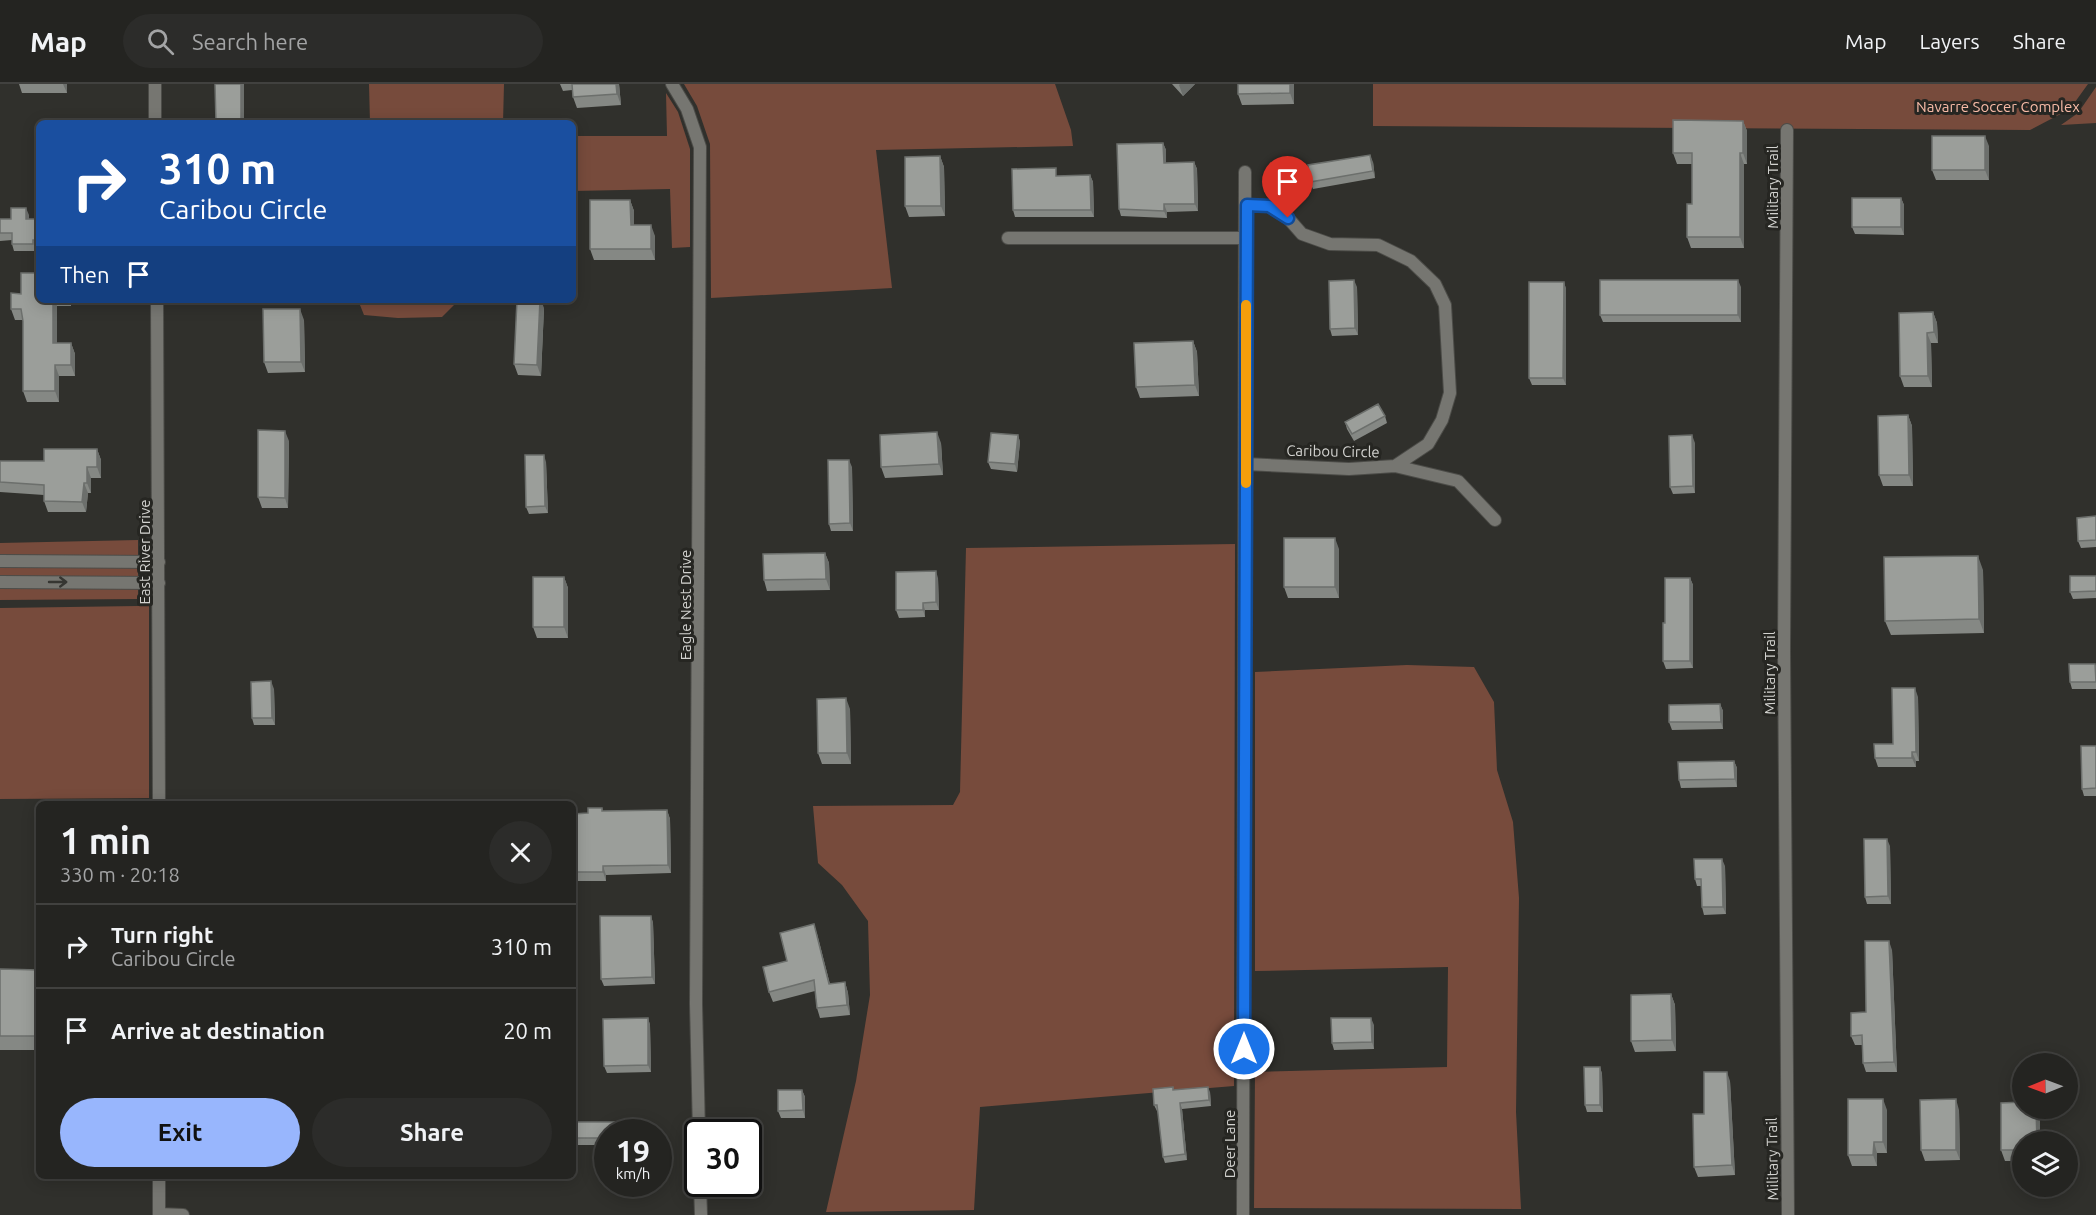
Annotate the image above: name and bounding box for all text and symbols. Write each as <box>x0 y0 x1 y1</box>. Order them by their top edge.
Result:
search box <box>123 14 543 68</box>
icon: search <box>144 25 177 58</box>
text: Map <box>30 26 87 57</box>
text: Search here <box>192 29 308 54</box>
text: Map <box>1845 29 1886 53</box>
text: Layers <box>1919 29 1980 53</box>
text: Share <box>2013 29 2066 53</box>
park label: Navarre Soccer Complex <box>1916 98 2080 115</box>
icon: right <box>60 144 138 222</box>
text: 310 m <box>159 145 276 192</box>
street label: Military Trail <box>1764 145 1781 229</box>
pin <box>1262 156 1313 218</box>
icon: arrive <box>1271 165 1304 198</box>
text: Caribou Circle <box>159 194 327 224</box>
icon: arrive <box>122 258 155 291</box>
text: Then <box>60 262 110 287</box>
street label: Caribou Circle <box>1286 442 1380 460</box>
street label: East River Drive <box>136 499 153 605</box>
street label: Eagle Nest Drive <box>677 550 694 660</box>
one-way arrow <box>48 576 68 588</box>
street label: Military Trail <box>1761 631 1778 715</box>
text: 1 min <box>60 820 151 861</box>
button: close <box>489 821 552 884</box>
text: 330 m · 20:18 <box>60 863 180 886</box>
text: Turn right <box>111 922 213 947</box>
icon: right <box>60 930 93 963</box>
text: 310 m <box>491 934 552 959</box>
text: Caribou Circle <box>111 947 236 970</box>
icon: arrive <box>60 1014 93 1047</box>
position arrow <box>1212 1017 1276 1081</box>
text: Arrive at destination <box>111 1018 325 1043</box>
text: 20 m <box>503 1018 552 1043</box>
north arrow <box>2012 1053 2078 1119</box>
map controls <box>2012 1053 2078 1197</box>
button: Exit <box>60 1098 300 1167</box>
button: Share <box>312 1098 552 1167</box>
street label: Deer Lane <box>1221 1110 1238 1178</box>
street label: Military Trail <box>1763 1117 1781 1201</box>
speed limit sign: 30 <box>684 1119 762 1197</box>
button: layers <box>2012 1131 2078 1197</box>
text: 19 <box>616 1134 650 1168</box>
text: km/h <box>616 1165 650 1182</box>

